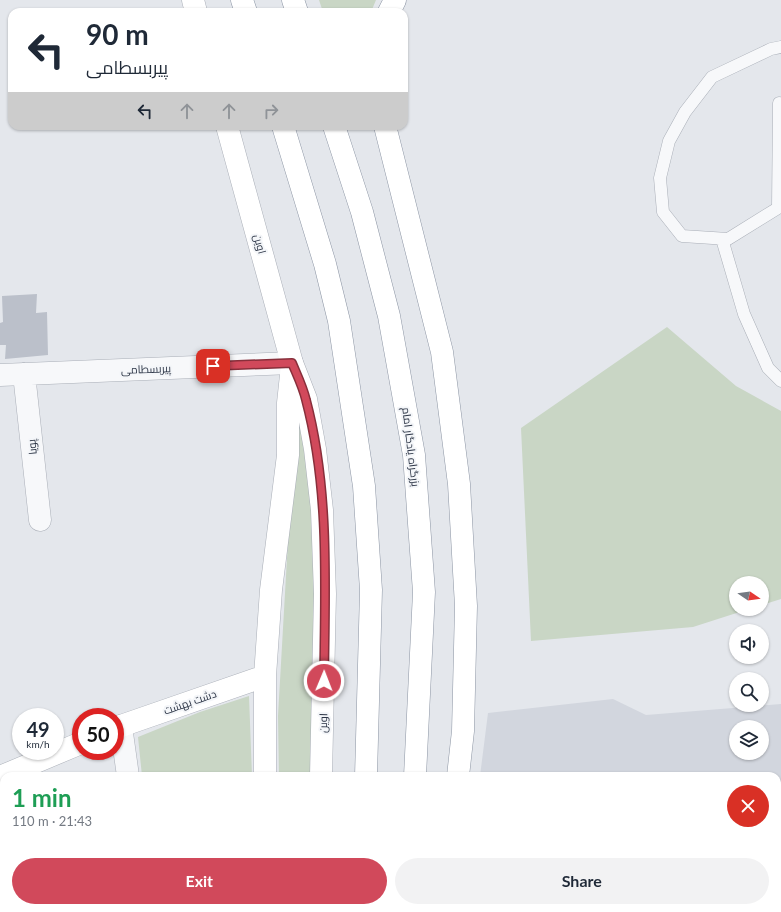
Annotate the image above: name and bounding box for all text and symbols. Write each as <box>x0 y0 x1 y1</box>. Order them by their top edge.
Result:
text: 90 m <box>86 17 149 51</box>
icon: left <box>20 24 72 76</box>
text: پیربسطامی <box>86 56 168 78</box>
icon: left <box>134 100 156 122</box>
icon: ahead <box>176 100 198 122</box>
icon: ahead <box>218 100 240 122</box>
icon: right <box>260 100 282 122</box>
street label: اوین <box>251 233 269 255</box>
pin <box>196 349 230 383</box>
icon: arrive <box>202 355 224 377</box>
street label: پیربسطامی <box>121 361 171 377</box>
street label: بزرگراه یادگار امام <box>398 406 423 488</box>
street label: پویا <box>24 439 40 455</box>
north arrow <box>729 576 769 616</box>
map controls <box>729 576 769 760</box>
button: sound <box>729 624 769 664</box>
position arrow <box>303 660 345 702</box>
button: search <box>729 672 769 712</box>
street label: دشت بهشت <box>162 686 218 718</box>
speed limit sign: 50 <box>72 708 124 760</box>
street label: اوین <box>316 713 330 733</box>
text: 49 <box>26 717 50 741</box>
button: layers <box>729 720 769 760</box>
text: km/h <box>26 738 50 750</box>
text: 1 min <box>12 783 72 812</box>
button: close <box>727 785 769 827</box>
text: 110 m · 21:43 <box>12 813 92 829</box>
button: Exit <box>12 858 387 904</box>
button: Share <box>395 858 769 904</box>

